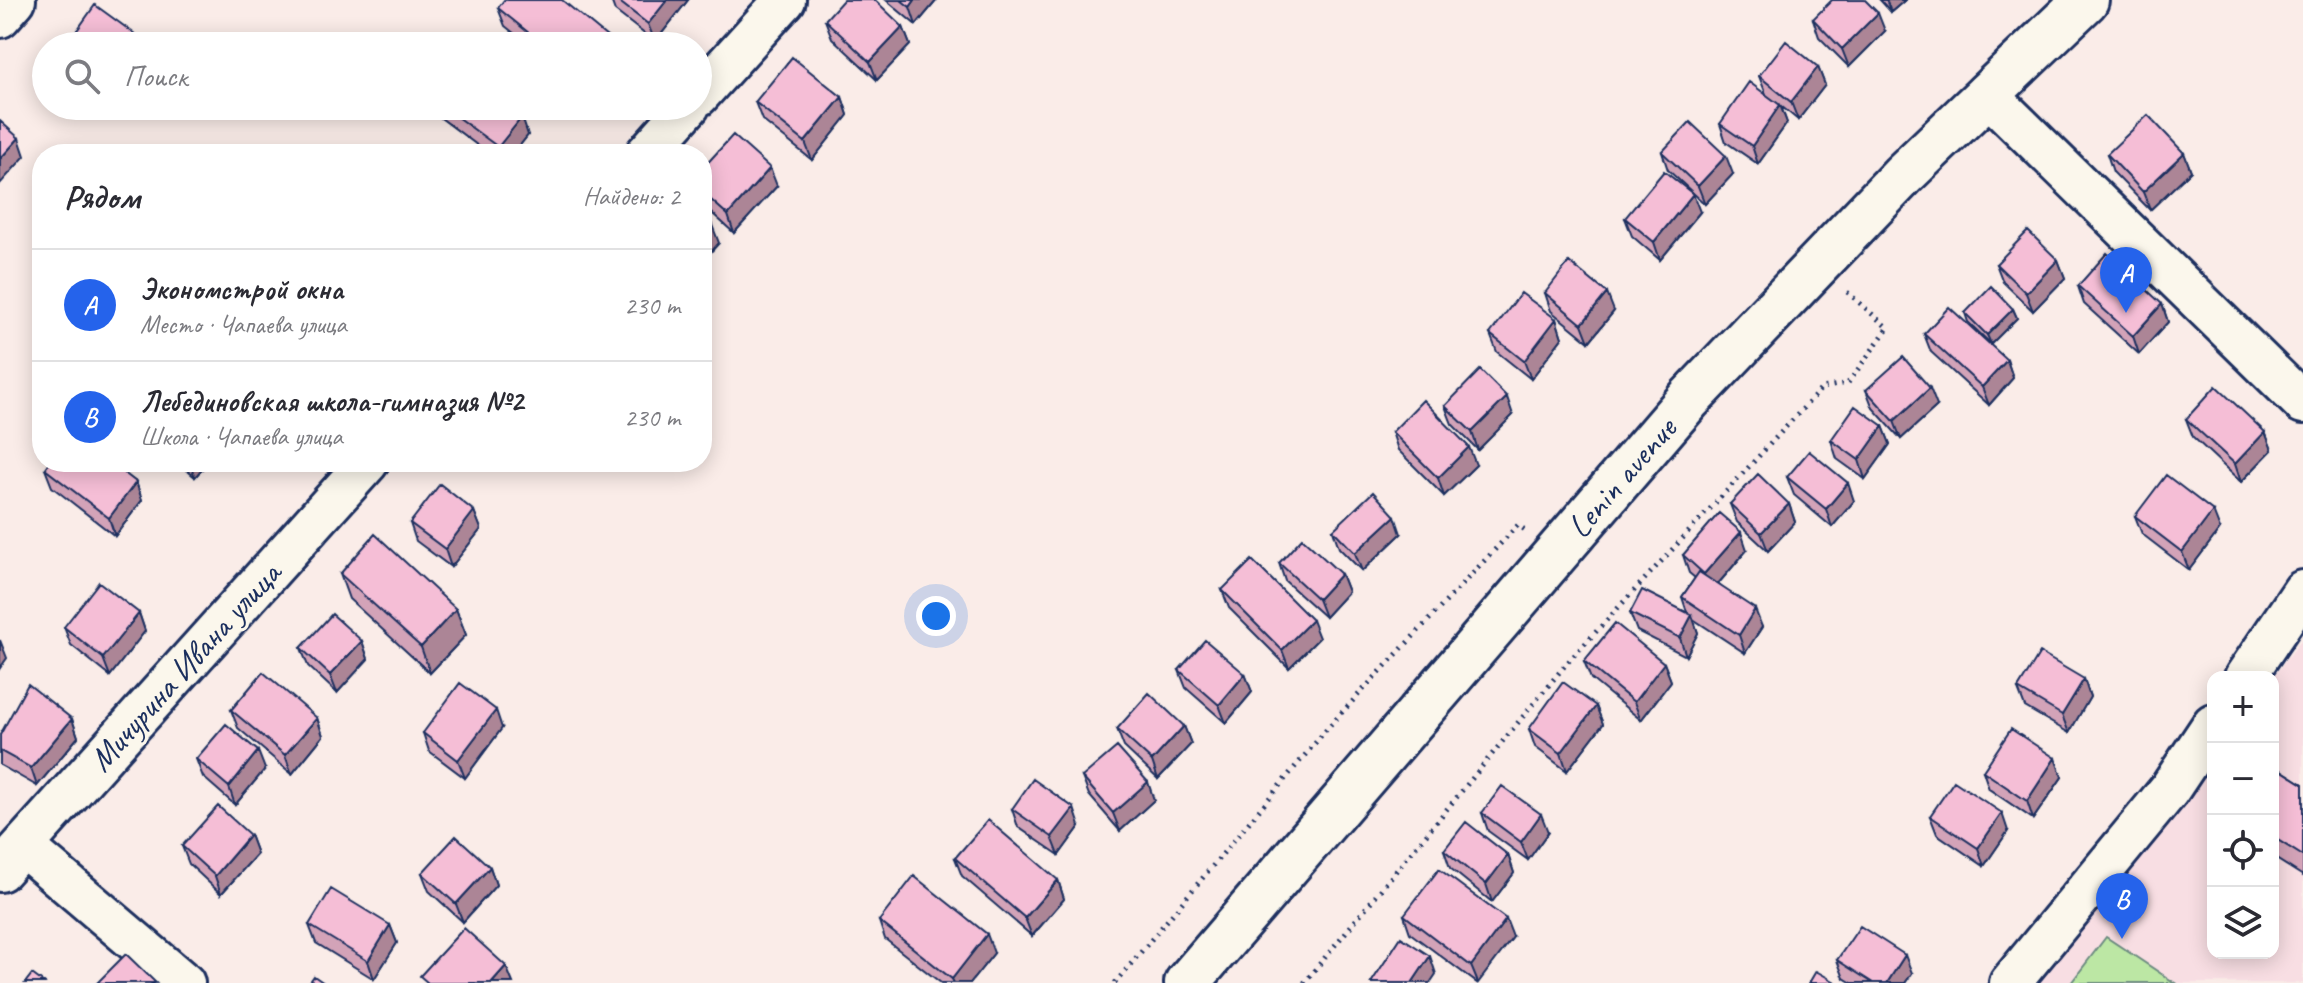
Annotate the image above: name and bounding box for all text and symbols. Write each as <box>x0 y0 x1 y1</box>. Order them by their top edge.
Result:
search box <box>32 32 712 120</box>
icon: search <box>60 54 104 98</box>
text: Поиск <box>124 57 187 95</box>
text: Рядом <box>64 175 140 218</box>
text: Найдено: 2 <box>583 180 680 213</box>
pin: A <box>2100 247 2152 313</box>
text: Экономстрой окна <box>140 270 343 308</box>
text: A <box>83 289 97 322</box>
text: 230 m <box>624 289 680 322</box>
text: Место · Чапаева улица <box>140 308 347 341</box>
text: Лебединовская школа-гимназия №2 <box>140 382 523 420</box>
text: B <box>83 401 97 434</box>
text: 230 m <box>624 401 680 434</box>
street label: Lenin avenue <box>1557 407 1687 546</box>
text: Школа · Чапаева улица <box>140 420 343 453</box>
street label: Мичурина Ивана улица <box>79 550 292 780</box>
your location <box>916 596 956 636</box>
map controls <box>2207 671 2279 959</box>
button: + <box>2207 671 2279 743</box>
button: − <box>2207 743 2279 815</box>
button: locate <box>2207 815 2279 887</box>
pin: B <box>2096 873 2148 939</box>
button: layers <box>2207 887 2279 959</box>

